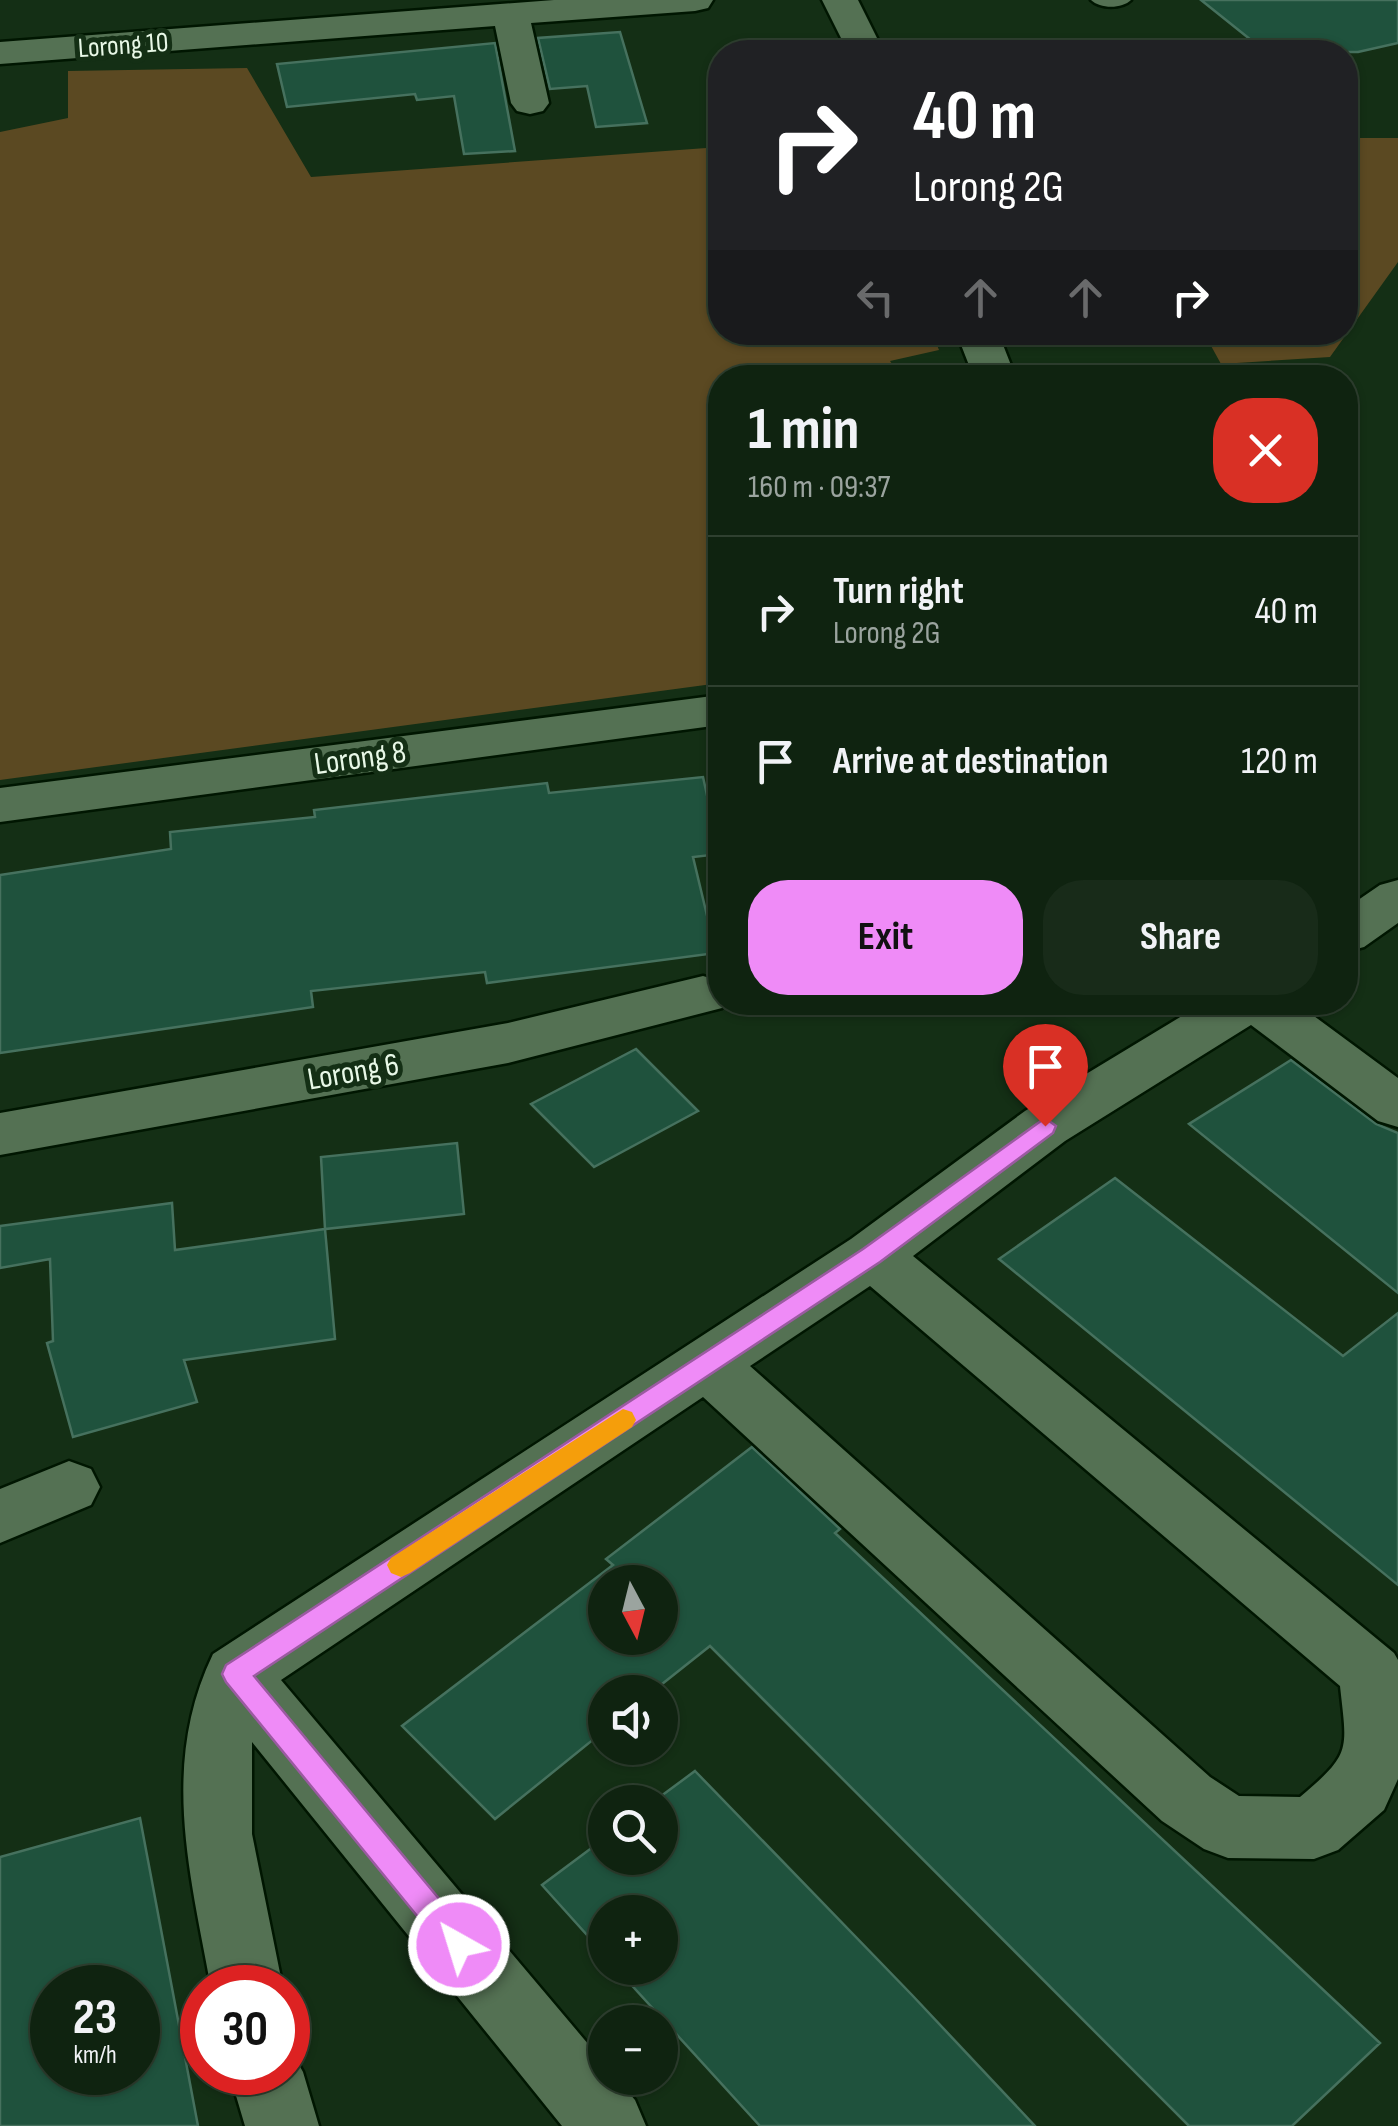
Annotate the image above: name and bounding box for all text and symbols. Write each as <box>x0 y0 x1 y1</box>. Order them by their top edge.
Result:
street label: Lorong 10 <box>77 26 170 65</box>
text: 40 m <box>913 75 1036 159</box>
icon: right <box>748 80 878 210</box>
text: Lorong 2G <box>913 160 1064 215</box>
icon: left <box>848 270 903 325</box>
icon: ahead <box>953 270 1008 325</box>
icon: ahead <box>1058 270 1113 325</box>
icon: right <box>1163 270 1218 325</box>
text: 1 min <box>748 394 860 466</box>
button: close <box>1213 398 1318 503</box>
text: 160 m · 09:37 <box>748 468 890 507</box>
text: Turn right <box>833 569 964 614</box>
icon: right <box>748 584 803 639</box>
text: 40 m <box>1255 589 1318 634</box>
text: Lorong 2G <box>833 614 941 653</box>
street label: Lorong 8 <box>312 733 409 784</box>
icon: arrive <box>748 734 803 789</box>
text: Arrive at destination <box>833 739 1108 784</box>
text: 120 m <box>1241 739 1318 784</box>
button: Exit <box>748 880 1023 995</box>
button: Share <box>1043 880 1318 995</box>
pin <box>1003 1024 1088 1127</box>
icon: arrive <box>1018 1039 1073 1094</box>
street label: Lorong 6 <box>304 1045 402 1100</box>
north arrow <box>588 1565 678 1655</box>
map controls <box>588 1565 678 2095</box>
button: sound <box>588 1675 678 1765</box>
button: search <box>588 1785 678 1875</box>
position arrow <box>407 1893 511 1997</box>
button: + <box>588 1895 678 1985</box>
speed limit sign: 30 <box>180 1965 310 2095</box>
text: 23 <box>73 1988 117 2048</box>
button: − <box>588 2005 678 2095</box>
text: km/h <box>73 2040 117 2071</box>

